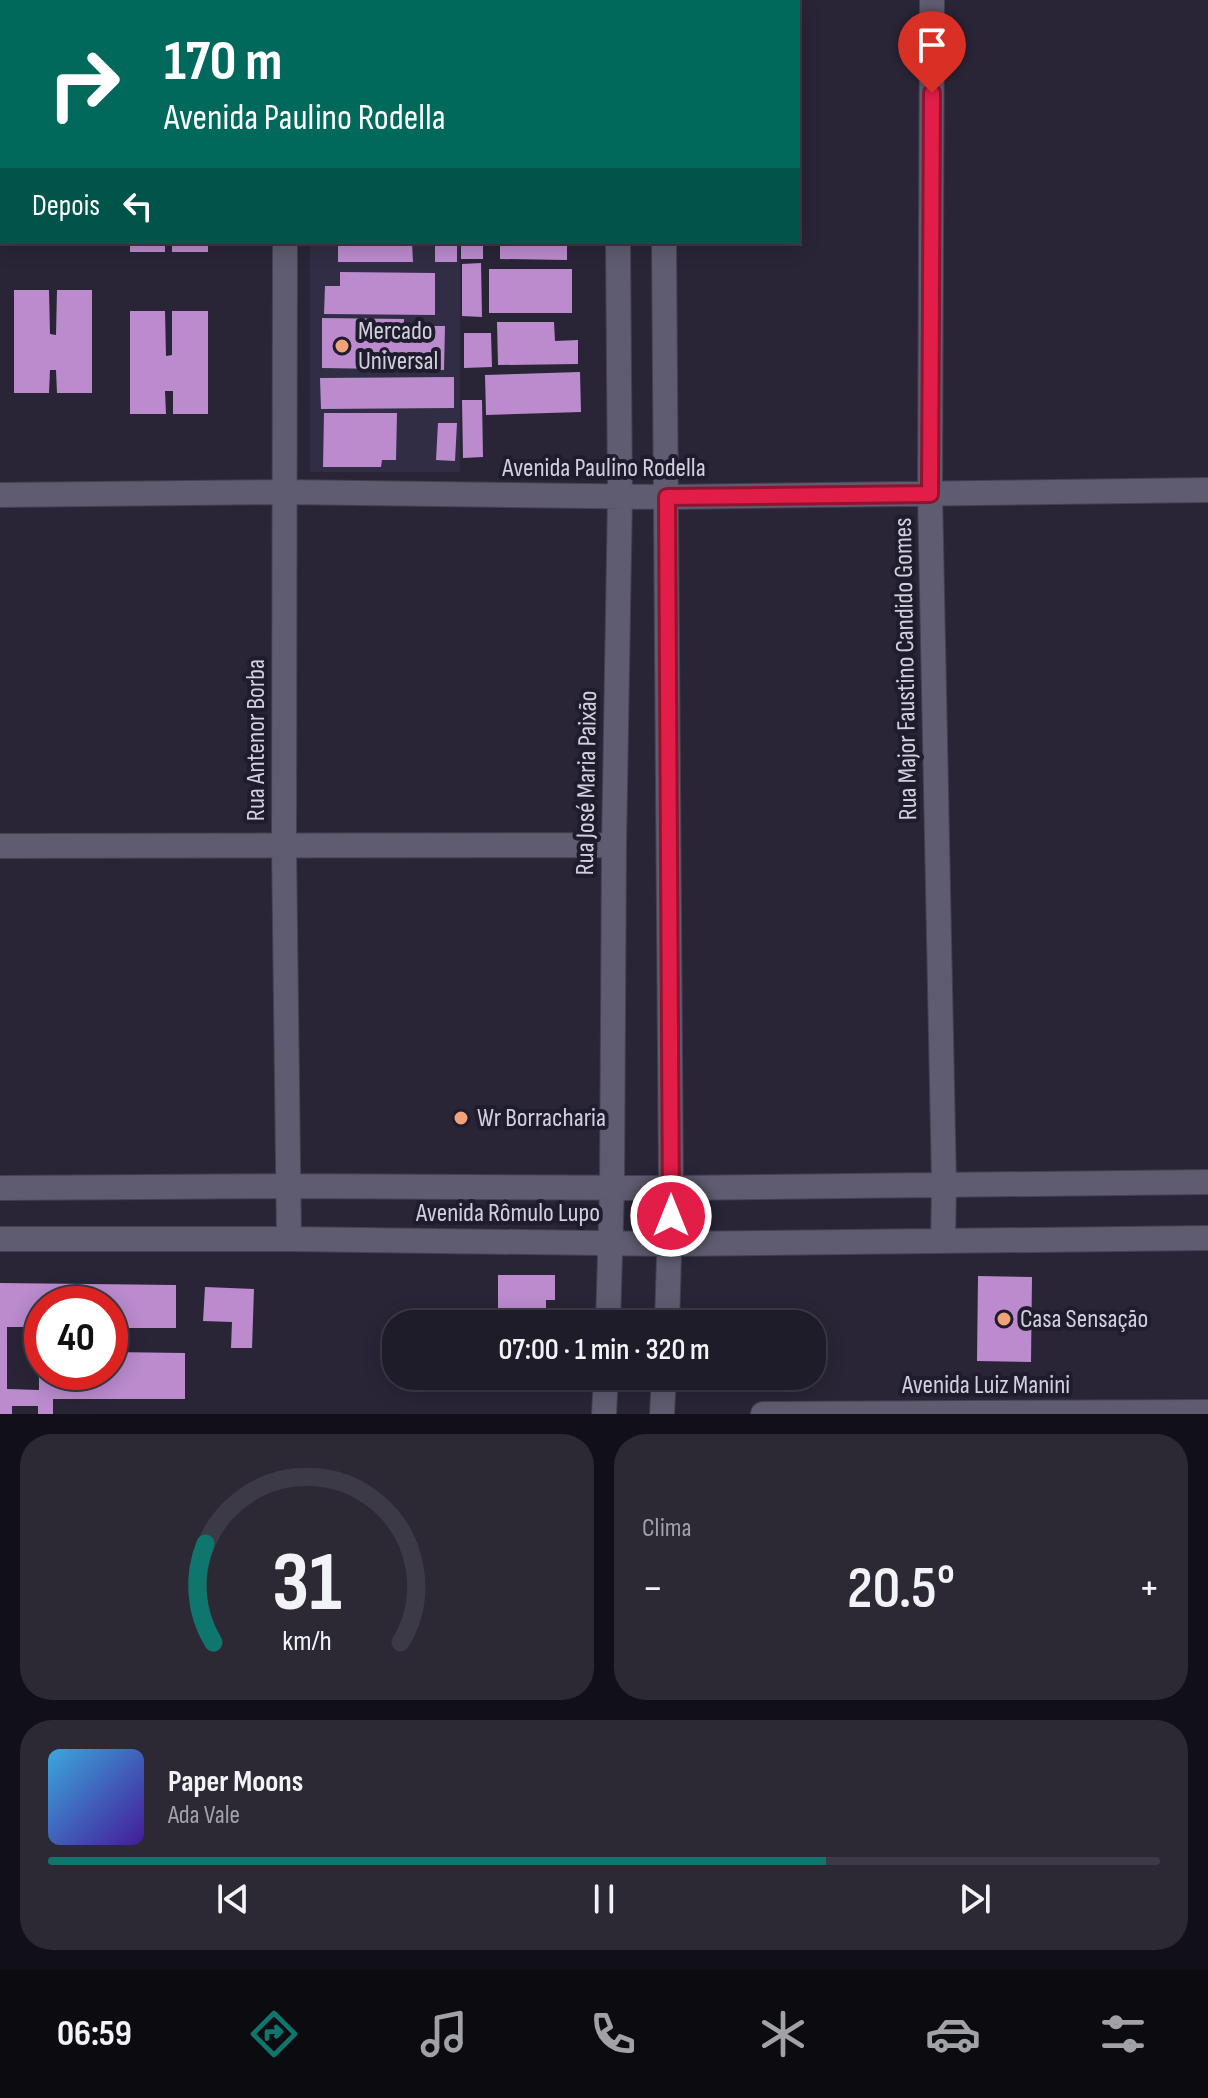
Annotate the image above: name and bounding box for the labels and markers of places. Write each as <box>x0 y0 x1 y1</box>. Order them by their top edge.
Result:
pin <box>898 11 966 93</box>
place label: Mercado Universal <box>358 316 438 377</box>
marker: Mercado Universal <box>333 337 351 355</box>
place label: Wr Borracharia <box>477 1103 606 1134</box>
marker: Wr Borracharia <box>452 1109 470 1127</box>
place label: Casa Sensação <box>1020 1304 1148 1335</box>
marker: Casa Sensação <box>995 1310 1013 1328</box>

